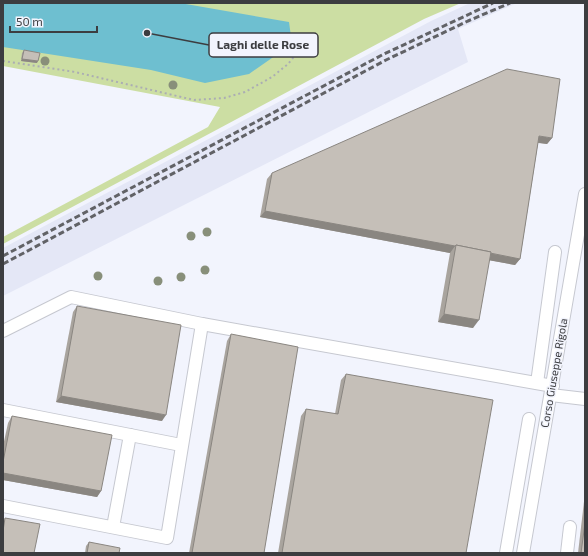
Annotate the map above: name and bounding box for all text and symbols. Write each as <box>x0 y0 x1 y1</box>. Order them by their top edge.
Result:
scale bar <box>10 8 97 34</box>
text: 50 m <box>16 14 43 28</box>
callout: Laghi delle Rose <box>209 33 318 57</box>
text: Laghi delle Rose <box>217 37 309 51</box>
street label: Corso Giuseppe Rigola <box>537 317 570 429</box>

